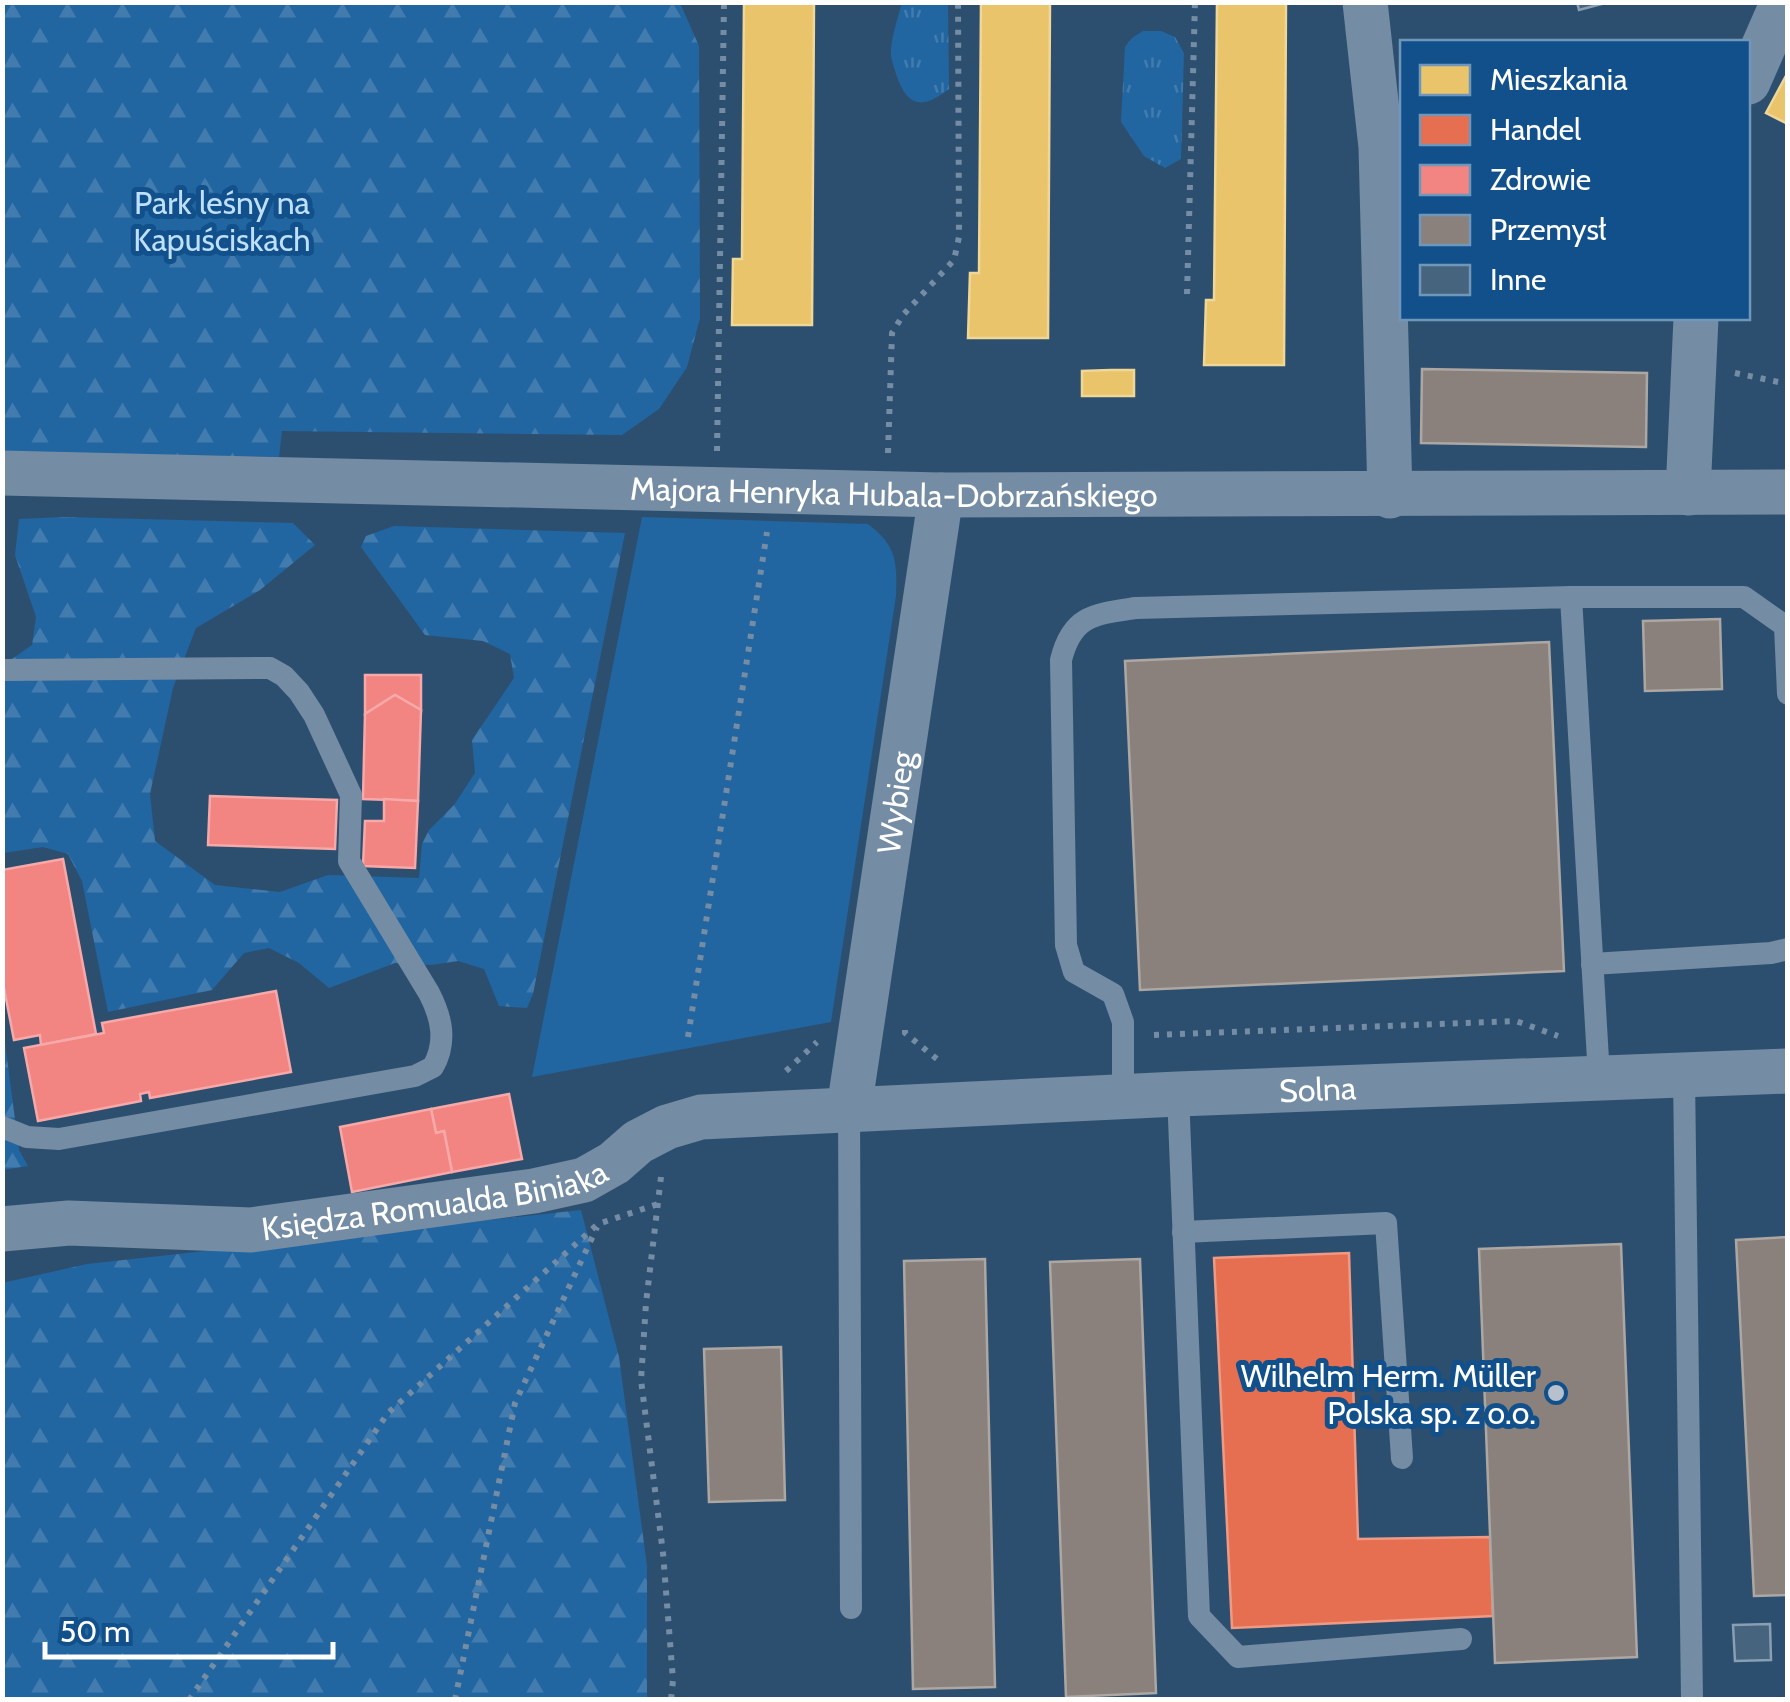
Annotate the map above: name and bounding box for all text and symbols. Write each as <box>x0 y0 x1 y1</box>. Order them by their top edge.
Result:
legend <box>1400 40 1750 320</box>
text: Mieszkania <box>1490 61 1628 98</box>
text: Handel <box>1490 111 1581 148</box>
text: Zdrowie <box>1490 161 1591 198</box>
park label: Park leśny na Kapuściskach <box>133 183 311 259</box>
text: Przemysł <box>1490 211 1606 248</box>
text: Inne <box>1490 261 1546 298</box>
street label: Majora Henryka Hubala-Dobrzańskiego <box>630 468 1158 515</box>
street label: Wybieg <box>868 748 922 856</box>
street label: Solna <box>1278 1068 1358 1110</box>
street label: Księdza Romualda Biniaka <box>259 1151 615 1248</box>
place label: Wilhelm Herm. Müller Polska sp. z o.o. <box>1241 1356 1537 1432</box>
marker: Wilhelm Herm. Müller Polska sp. z o.o. <box>1545 1382 1567 1404</box>
scale bar <box>45 1597 332 1659</box>
text: 50 m <box>60 1613 130 1650</box>

